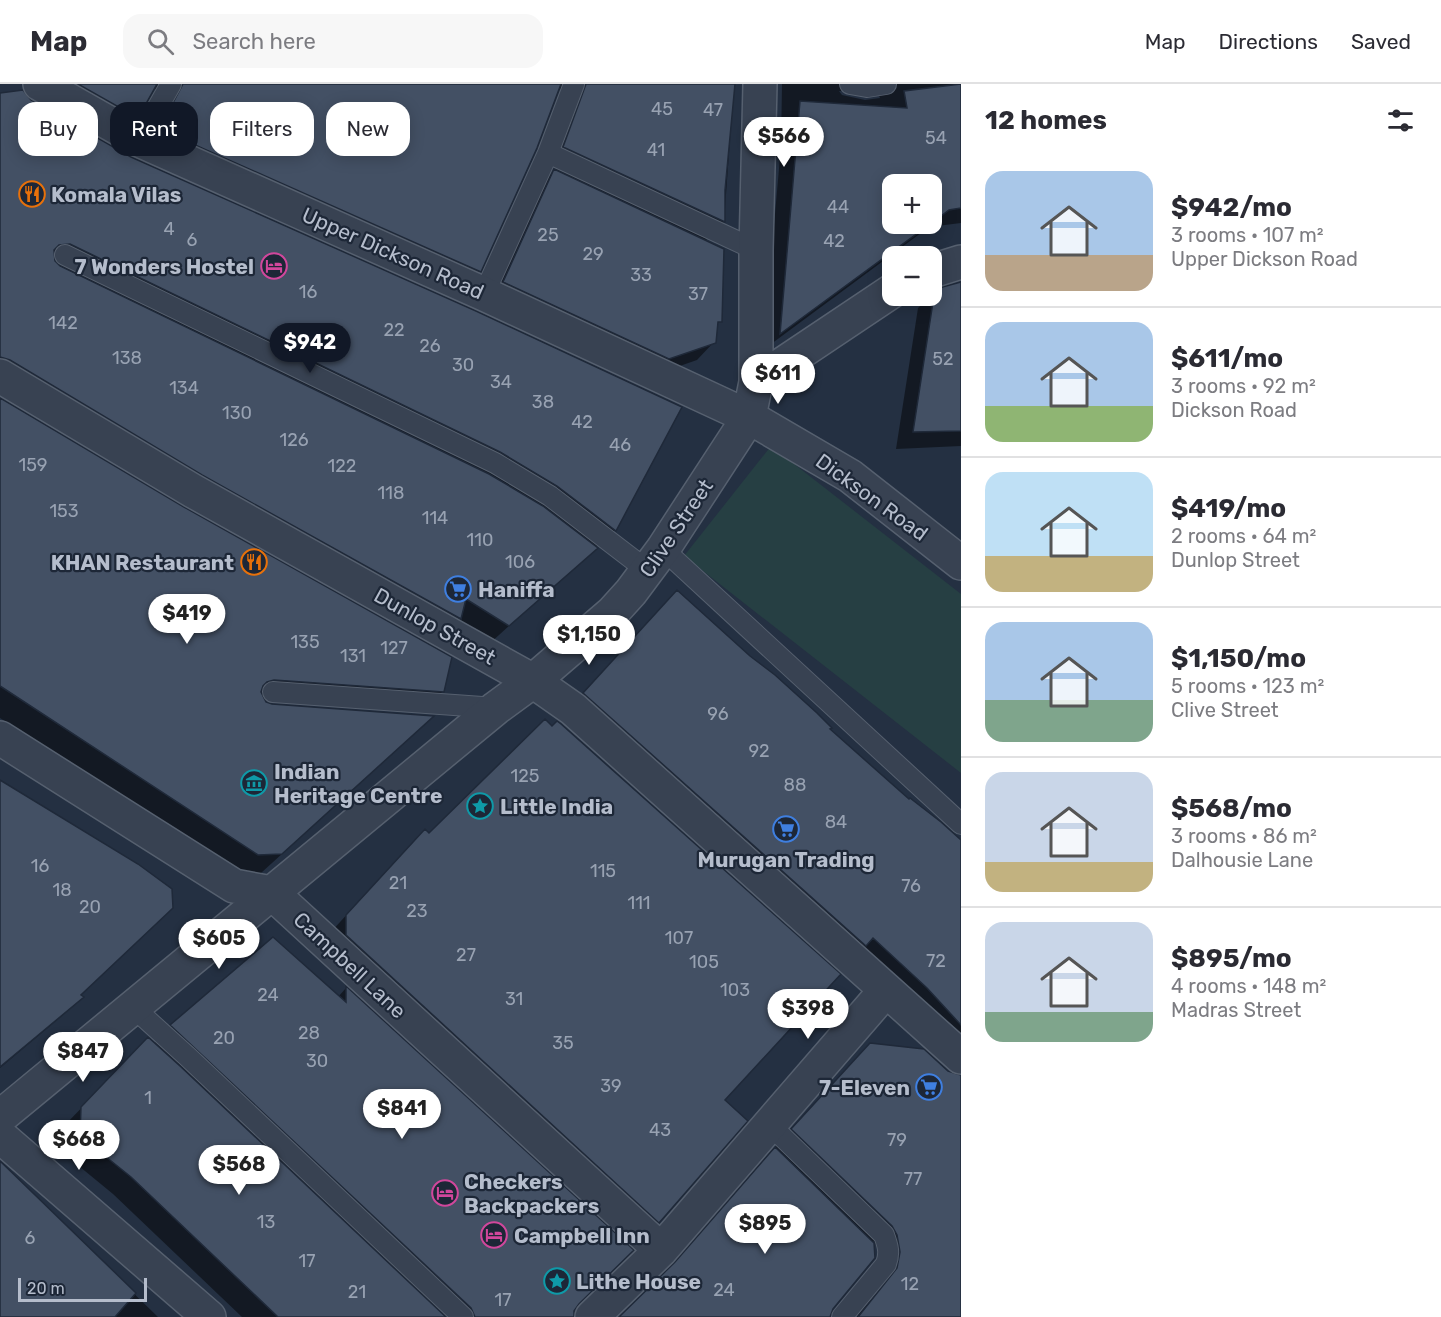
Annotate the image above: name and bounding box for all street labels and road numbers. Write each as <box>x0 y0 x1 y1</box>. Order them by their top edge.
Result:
street label: Upper Dickson Road <box>298 202 488 304</box>
street label: Dickson Road <box>811 448 933 546</box>
street label: Clive Street <box>634 474 718 582</box>
street label: Dunlop Street <box>370 582 500 670</box>
street label: Campbell Lane <box>289 907 411 1023</box>

